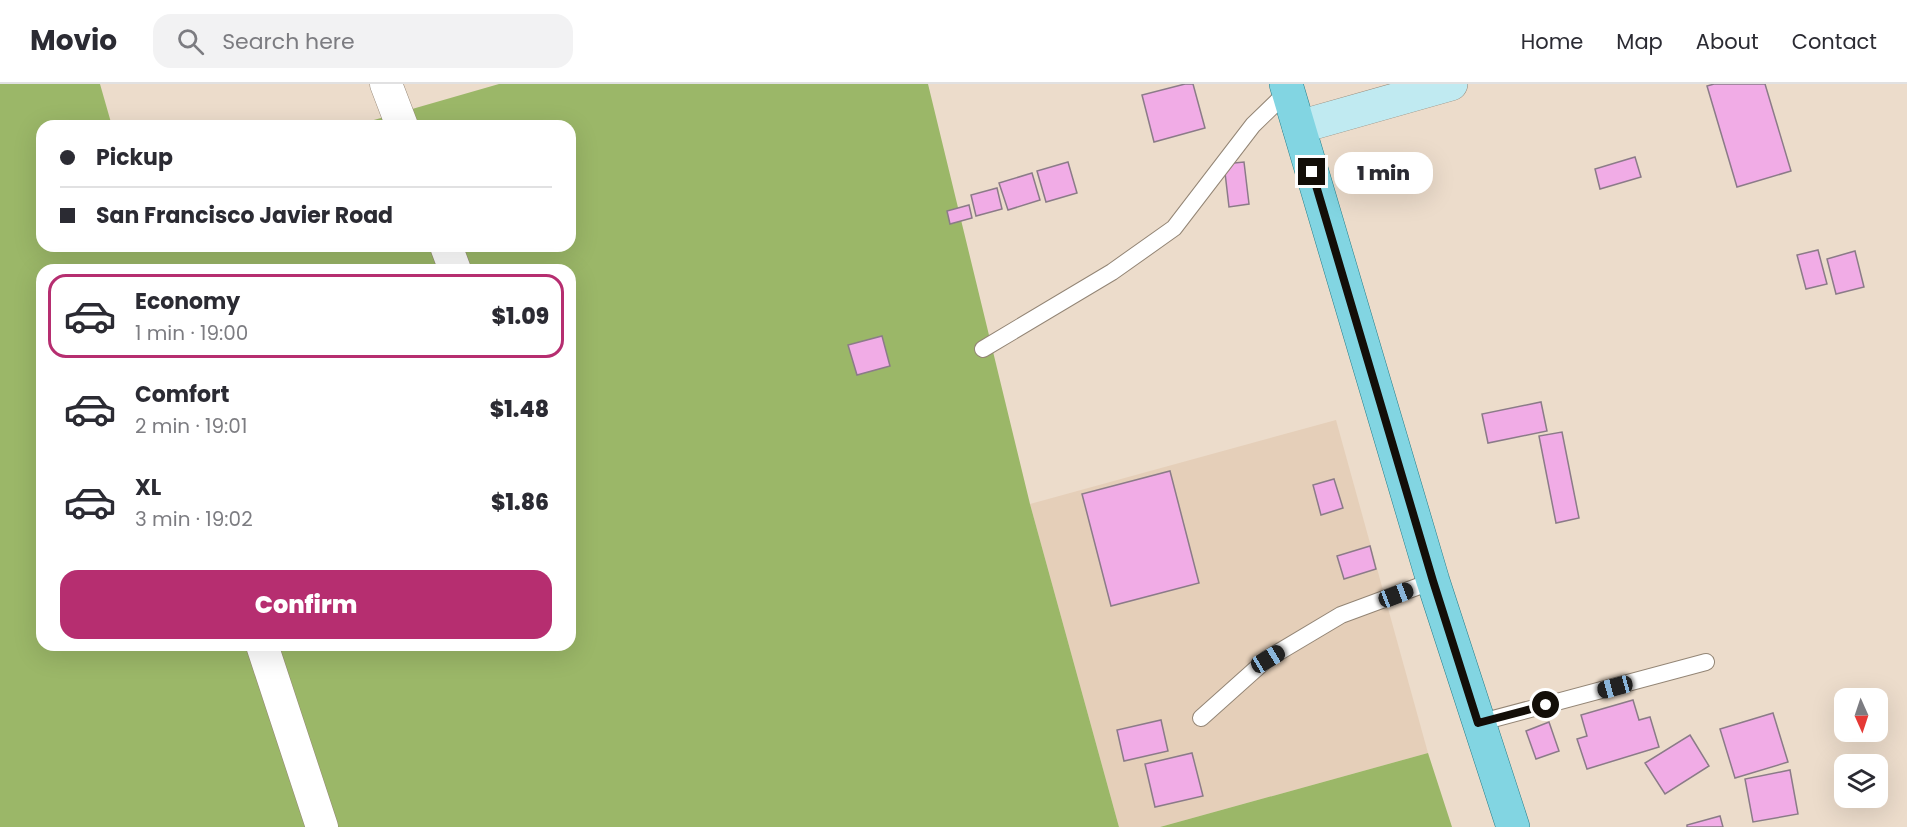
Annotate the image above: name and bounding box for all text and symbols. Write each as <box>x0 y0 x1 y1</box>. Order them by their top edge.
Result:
search box <box>153 14 573 68</box>
text: Movio <box>30 21 117 60</box>
icon: search <box>174 25 207 58</box>
text: Search here <box>222 26 355 57</box>
text: Home <box>1521 27 1583 56</box>
text: Map <box>1616 27 1663 56</box>
text: About <box>1696 27 1759 56</box>
text: Contact <box>1792 27 1877 56</box>
text: Pickup <box>96 142 173 173</box>
callout: 1 min <box>1333 151 1432 193</box>
route end <box>1298 158 1325 185</box>
text: 1 min <box>1357 159 1410 187</box>
text: San Francisco Javier Road <box>96 200 393 231</box>
text: Economy <box>135 286 240 317</box>
icon: car <box>63 289 117 343</box>
text: $1.09 <box>492 301 549 332</box>
text: 1 min · 19:00 <box>135 319 248 347</box>
text: Comfort <box>135 379 229 410</box>
icon: car <box>63 382 117 436</box>
text: $1.48 <box>490 394 549 425</box>
text: 2 min · 19:01 <box>135 412 247 440</box>
text: XL <box>135 472 161 503</box>
icon: car <box>63 475 117 529</box>
text: $1.86 <box>491 487 549 518</box>
text: 3 min · 19:02 <box>135 505 253 533</box>
button: Confirm <box>60 570 552 639</box>
car <box>1376 580 1416 610</box>
car <box>1248 642 1288 676</box>
car <box>1595 674 1635 700</box>
north arrow <box>1834 688 1888 742</box>
map controls <box>1834 688 1888 808</box>
route start <box>1532 691 1559 718</box>
button: layers <box>1834 754 1888 808</box>

